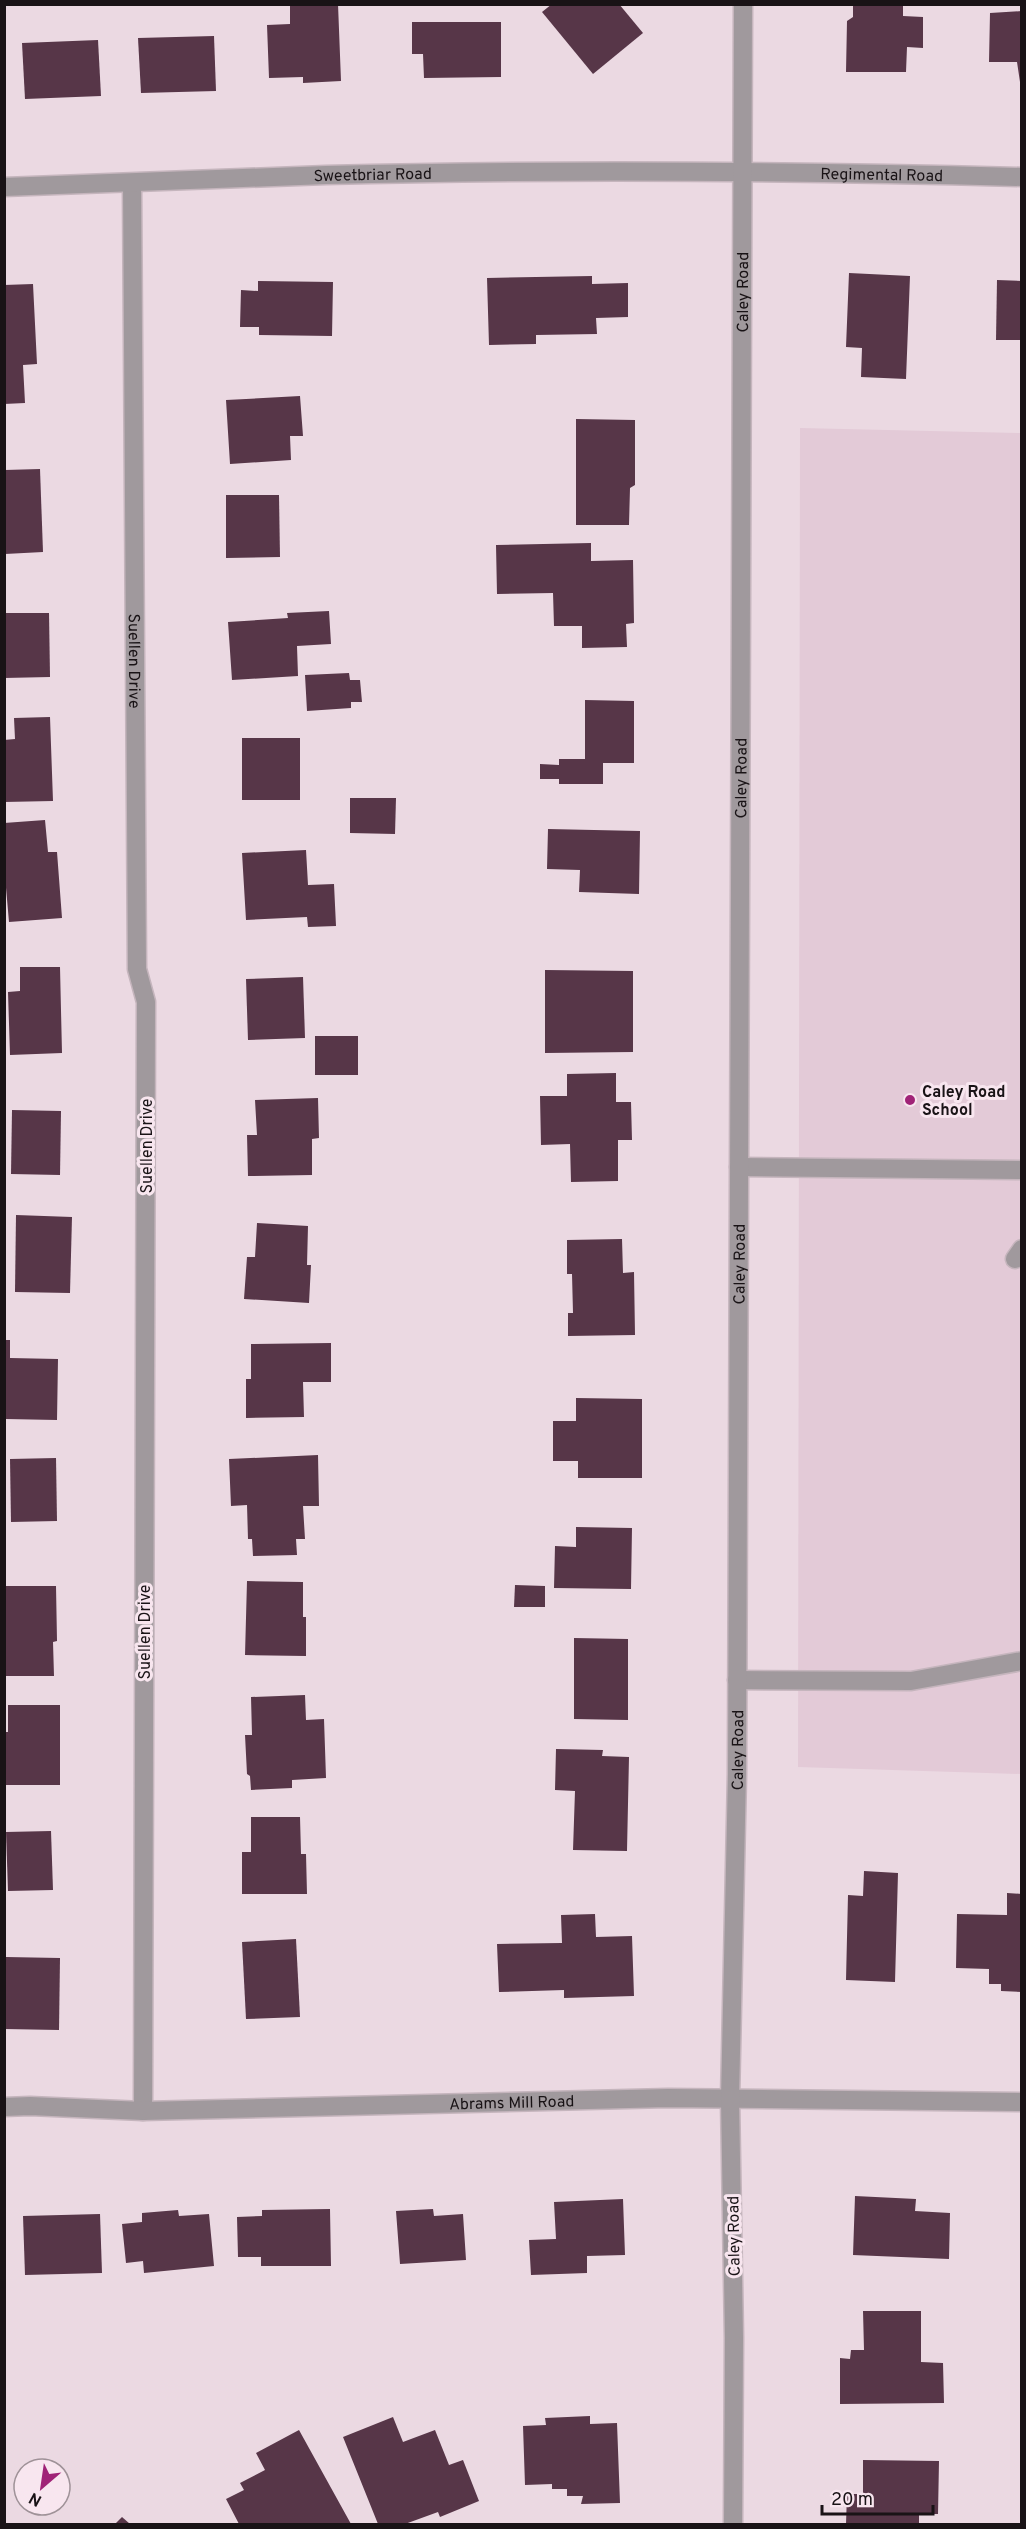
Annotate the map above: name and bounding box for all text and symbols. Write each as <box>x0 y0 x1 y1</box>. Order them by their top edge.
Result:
street label: Sweetbriar Road <box>313 165 432 187</box>
street label: Regimental Road <box>820 165 943 187</box>
street label: Caley Road <box>734 252 754 332</box>
street label: Suellen Drive <box>123 613 143 709</box>
street label: Caley Road <box>732 738 753 818</box>
place label: Caley Road School <box>922 1083 1005 1121</box>
marker: Caley Road School <box>903 1093 917 1107</box>
street label: Suellen Drive <box>138 1099 158 1193</box>
street label: Caley Road <box>731 1224 751 1304</box>
street label: Suellen Drive <box>136 1585 156 1679</box>
street label: Caley Road <box>729 1710 749 1791</box>
street label: Abrams Mill Road <box>449 2092 575 2115</box>
street label: Caley Road <box>724 2196 746 2276</box>
north arrow <box>12 2457 72 2517</box>
scale bar <box>822 2478 933 2516</box>
text: N <box>26 2487 46 2510</box>
text: 20 m <box>831 2489 873 2512</box>

